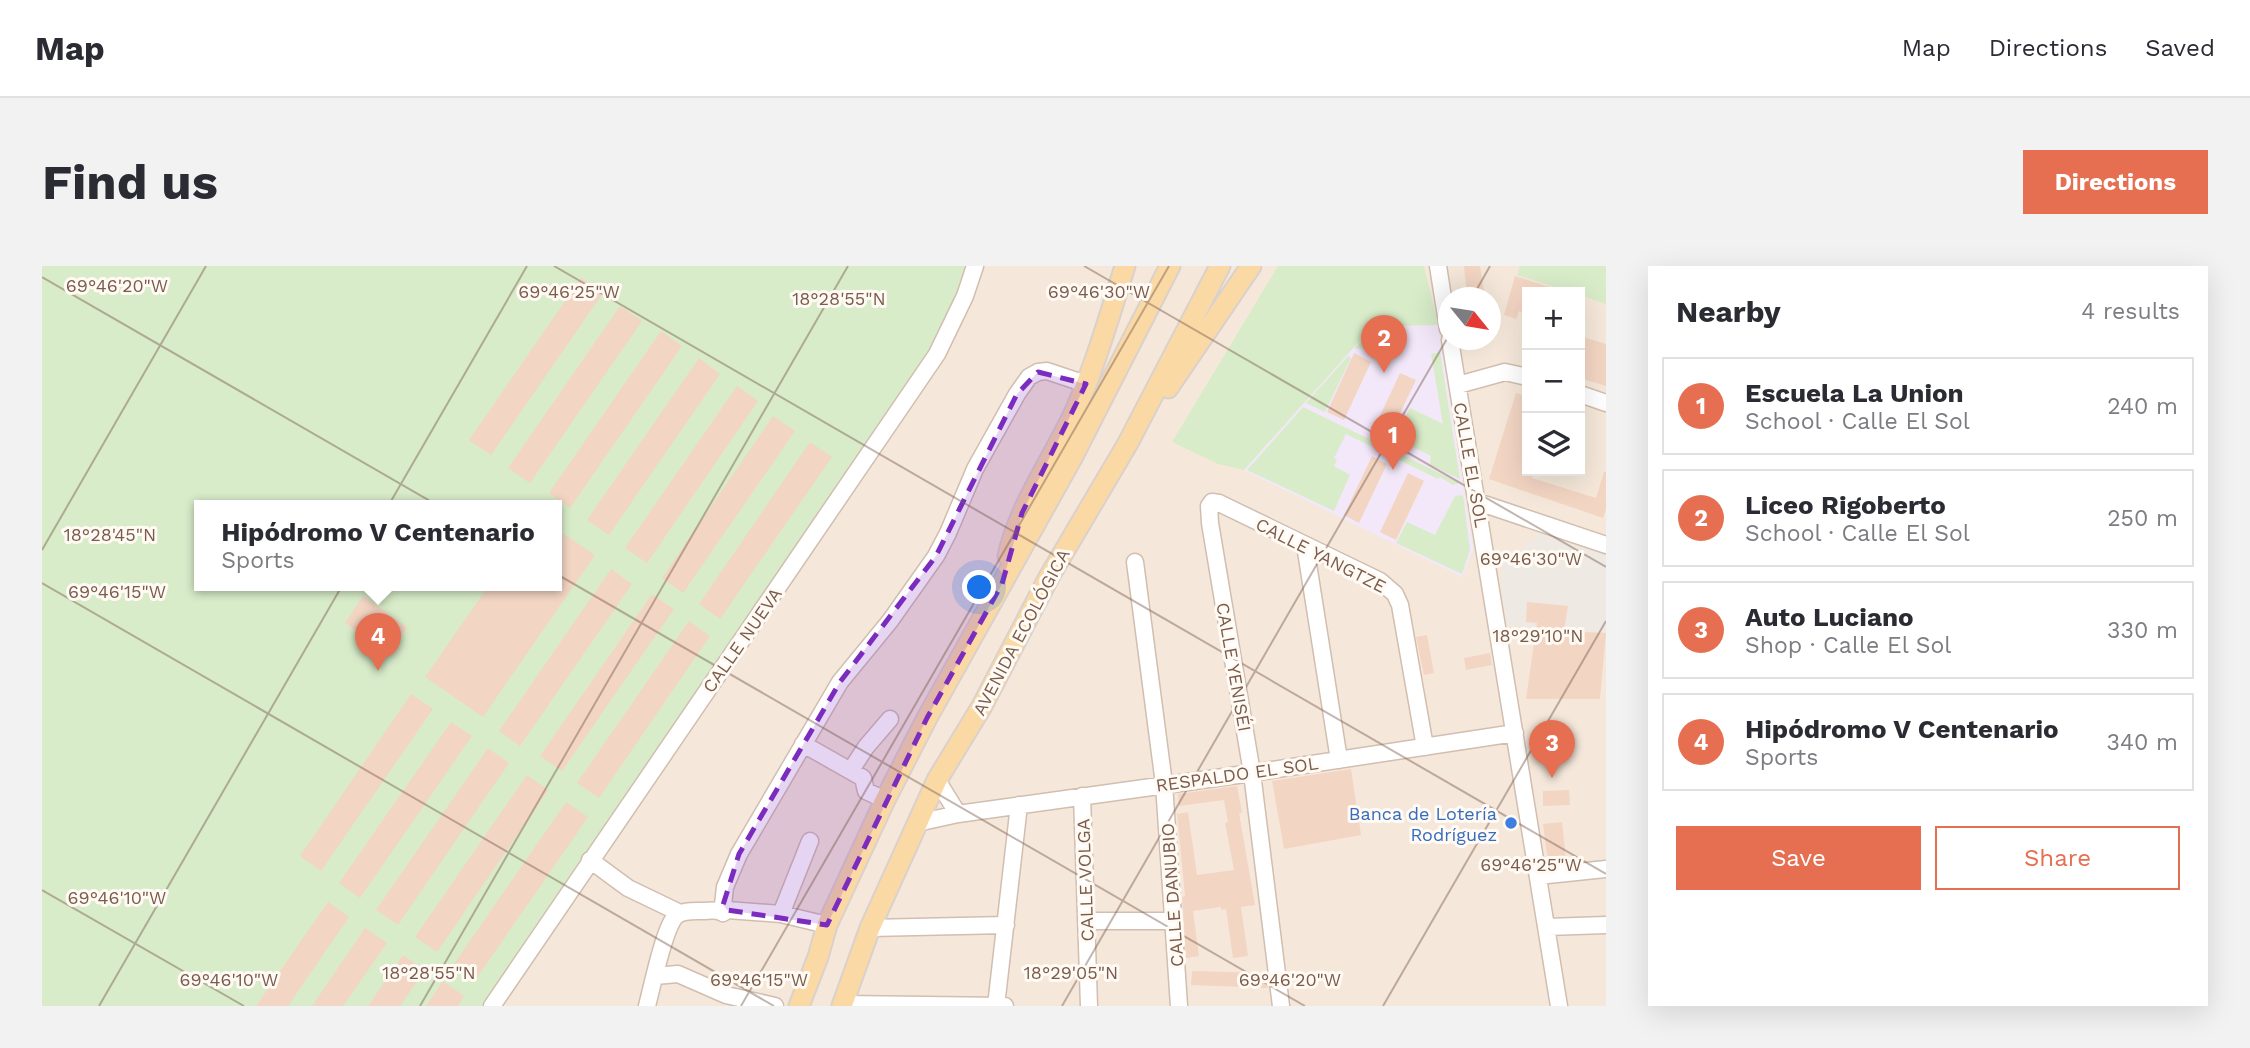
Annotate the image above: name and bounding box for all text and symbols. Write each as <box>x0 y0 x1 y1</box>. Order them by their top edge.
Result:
text: Map <box>35 29 105 68</box>
text: Map <box>1902 34 1951 62</box>
text: Directions <box>1989 34 2107 62</box>
text: Saved <box>2145 34 2215 62</box>
button: Directions <box>2023 150 2208 214</box>
text: Find us <box>42 153 218 211</box>
text: 69°46'20"W <box>66 275 168 296</box>
text: 69°46'25"W <box>518 281 620 302</box>
text: 69°46'30"W <box>1048 281 1150 302</box>
north arrow <box>1438 287 1501 350</box>
map controls <box>1522 287 1585 476</box>
button: + <box>1522 287 1585 350</box>
text: 18°28'55"N <box>792 288 886 309</box>
text: Nearby <box>1676 294 1781 329</box>
text: 4 results <box>2081 298 2180 325</box>
pin: 2 <box>1361 315 1407 373</box>
button: − <box>1522 350 1585 413</box>
text: Escuela La Union <box>1745 378 1964 408</box>
text: 1 <box>1696 393 1706 420</box>
text: 240 m <box>2107 393 2178 420</box>
street label: CALLE EL SOL <box>1450 401 1492 530</box>
text: School · Calle El Sol <box>1745 408 1970 435</box>
pin: 1 <box>1370 412 1416 470</box>
button: layers <box>1522 413 1585 476</box>
text: Liceo Rigoberto <box>1745 490 1946 520</box>
popup <box>194 500 562 591</box>
text: 2 <box>1694 505 1708 532</box>
text: 250 m <box>2107 505 2178 532</box>
street label: CALLE YANGTZE <box>1252 513 1390 597</box>
text: Hipódromo V Centenario <box>221 517 535 547</box>
text: School · Calle El Sol <box>1745 520 1970 547</box>
text: 18°28'45"N <box>64 524 156 545</box>
street label: AVENIDA ECOLÓGICA <box>968 545 1074 719</box>
text: Sports <box>221 547 295 574</box>
text: 69°46'30"W <box>1480 548 1582 569</box>
your location <box>962 570 996 604</box>
text: 69°46'15"W <box>68 581 166 602</box>
street label: CALLE NUEVA <box>698 583 786 697</box>
street label: CALLE YENISÉI <box>1212 601 1256 733</box>
text: Auto Luciano <box>1745 602 1914 632</box>
pin: 4 <box>355 613 401 671</box>
text: 3 <box>1694 617 1708 644</box>
text: 330 m <box>2107 617 2178 644</box>
text: 18°29'10"N <box>1493 625 1583 646</box>
text: Shop · Calle El Sol <box>1745 632 1951 659</box>
text: Hipódromo V Centenario <box>1745 714 2059 744</box>
pin: 3 <box>1529 720 1575 778</box>
text: 4 <box>1694 729 1708 756</box>
text: 340 m <box>2106 729 2178 756</box>
text: Sports <box>1745 744 1818 771</box>
street label: RESPALDO EL SOL <box>1154 752 1320 796</box>
place label: Banca de Lotería Rodríguez <box>1349 803 1497 845</box>
marker: Banca de Lotería Rodríguez <box>1503 815 1519 831</box>
street label: CALLE VOLGA <box>1072 818 1098 942</box>
street label: CALLE DANUBIO <box>1156 822 1188 968</box>
button: Save <box>1676 826 1921 890</box>
button: Share <box>1935 826 2180 890</box>
text: 69°46'25"W <box>1480 854 1582 875</box>
text: 69°46'10"W <box>68 887 166 908</box>
text: 18°28'55"N <box>382 962 476 983</box>
text: 18°29'05"N <box>1024 962 1118 983</box>
text: 69°46'10"W <box>180 969 278 990</box>
text: 69°46'15"W <box>710 969 808 990</box>
text: 69°46'20"W <box>1239 969 1341 990</box>

